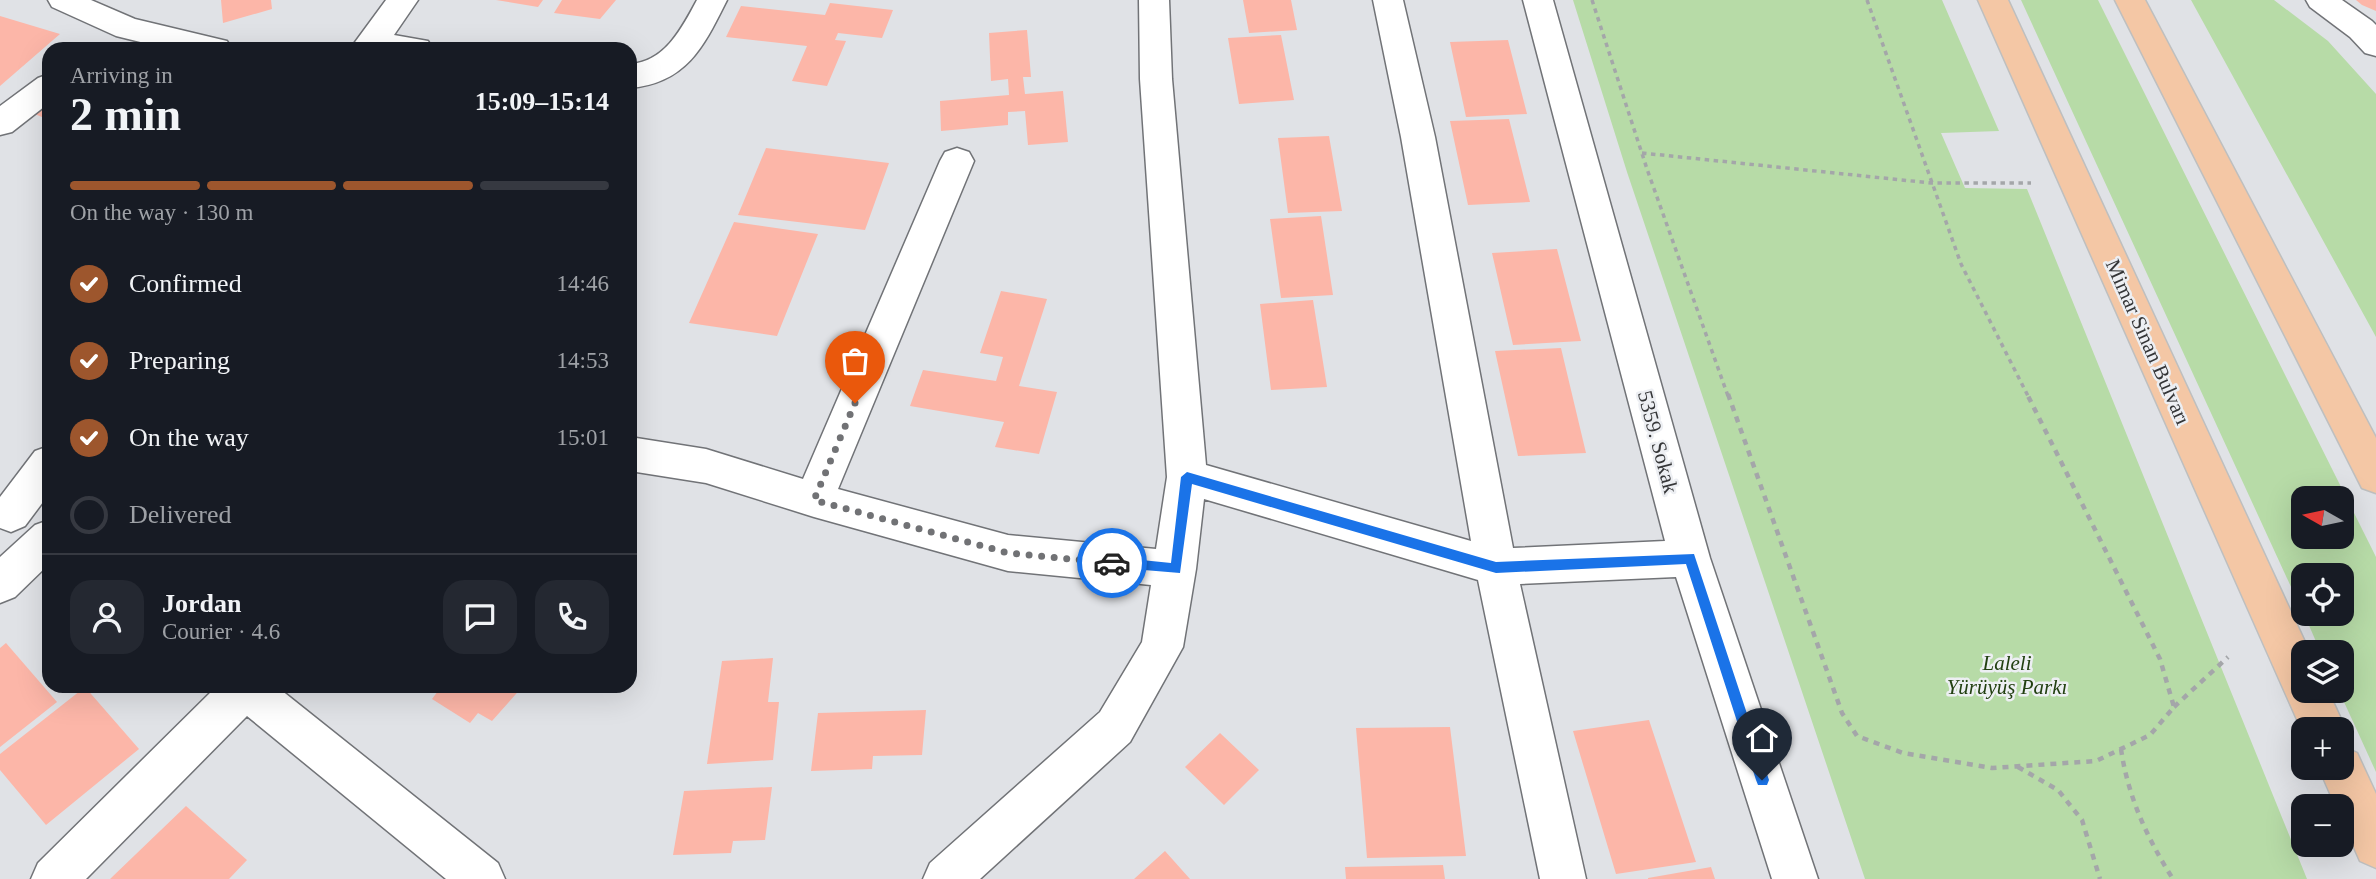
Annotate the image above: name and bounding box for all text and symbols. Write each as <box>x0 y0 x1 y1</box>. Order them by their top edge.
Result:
text: Arriving in <box>70 63 173 88</box>
text: 15:09–15:14 <box>475 87 609 116</box>
text: 2 min <box>70 89 181 140</box>
text: On the way · 130 m <box>70 200 253 225</box>
street label: Mimar Sinan Bulvarı <box>2101 256 2195 429</box>
icon: check <box>70 265 108 303</box>
text: Confirmed <box>129 269 242 298</box>
text: 14:46 <box>557 271 609 296</box>
pin <box>825 331 885 403</box>
icon: check <box>70 342 108 380</box>
icon: bag <box>836 342 874 380</box>
text: Preparing <box>129 346 230 375</box>
text: 14:53 <box>557 348 609 373</box>
street label: 5359. Sokak <box>1633 388 1683 496</box>
icon: check <box>70 419 108 457</box>
text: On the way <box>129 423 249 452</box>
text: 15:01 <box>557 425 609 450</box>
north arrow <box>2291 486 2354 550</box>
map controls <box>2291 486 2354 857</box>
text: Delivered <box>129 500 232 529</box>
courier <box>1077 528 1147 598</box>
icon: car <box>1093 544 1131 582</box>
button: locate <box>2291 563 2354 626</box>
button: person <box>70 580 144 654</box>
button: chat <box>443 580 517 654</box>
button: phone <box>535 580 609 654</box>
text: Jordan <box>162 589 241 618</box>
text: Courier · 4.6 <box>162 619 280 644</box>
button: layers <box>2291 640 2354 703</box>
park label: Laleli Yürüyüş Parkı <box>1947 651 2067 699</box>
pin <box>1732 708 1792 780</box>
button: + <box>2291 717 2354 780</box>
icon: home <box>1743 719 1781 757</box>
button: − <box>2291 794 2354 857</box>

